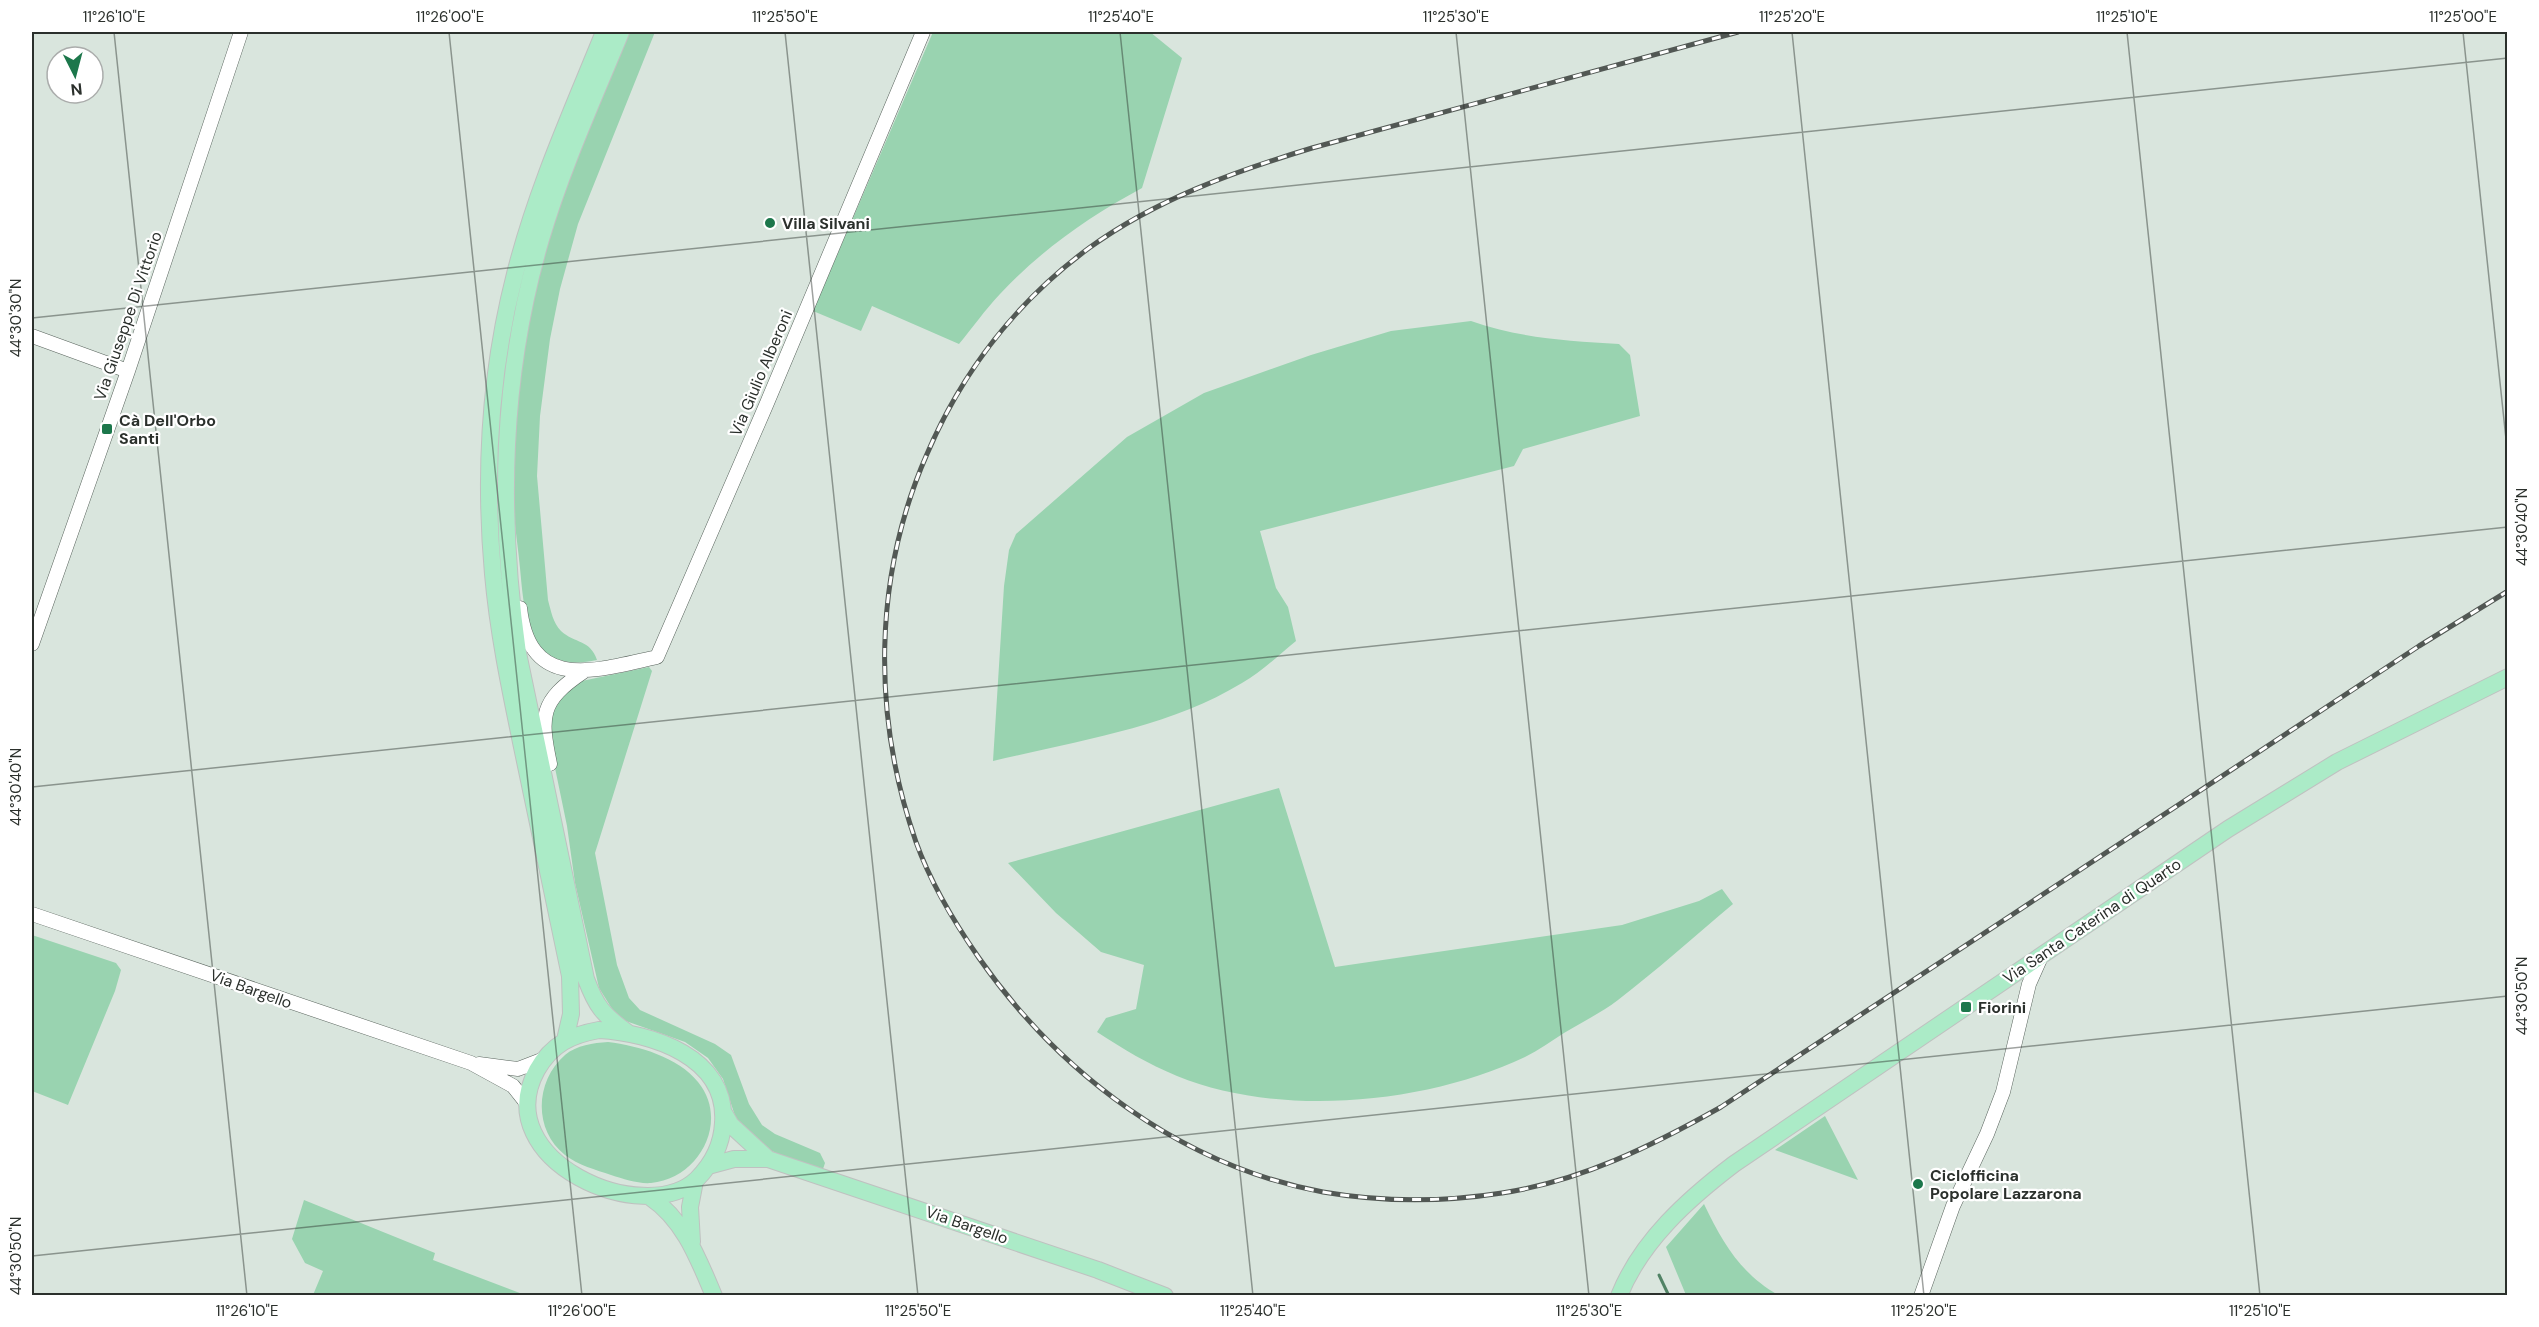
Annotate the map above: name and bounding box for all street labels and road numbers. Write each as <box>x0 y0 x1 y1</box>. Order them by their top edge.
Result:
street label: Via Giuseppe Di Vittorio <box>89 229 167 403</box>
street label: Via Giulio Alberoni <box>725 307 797 439</box>
street label: Via Santa Caterina di Quarto <box>1999 853 2185 989</box>
street label: Via Bargello <box>207 964 295 1014</box>
street label: Via Bargello <box>923 1201 1011 1249</box>

